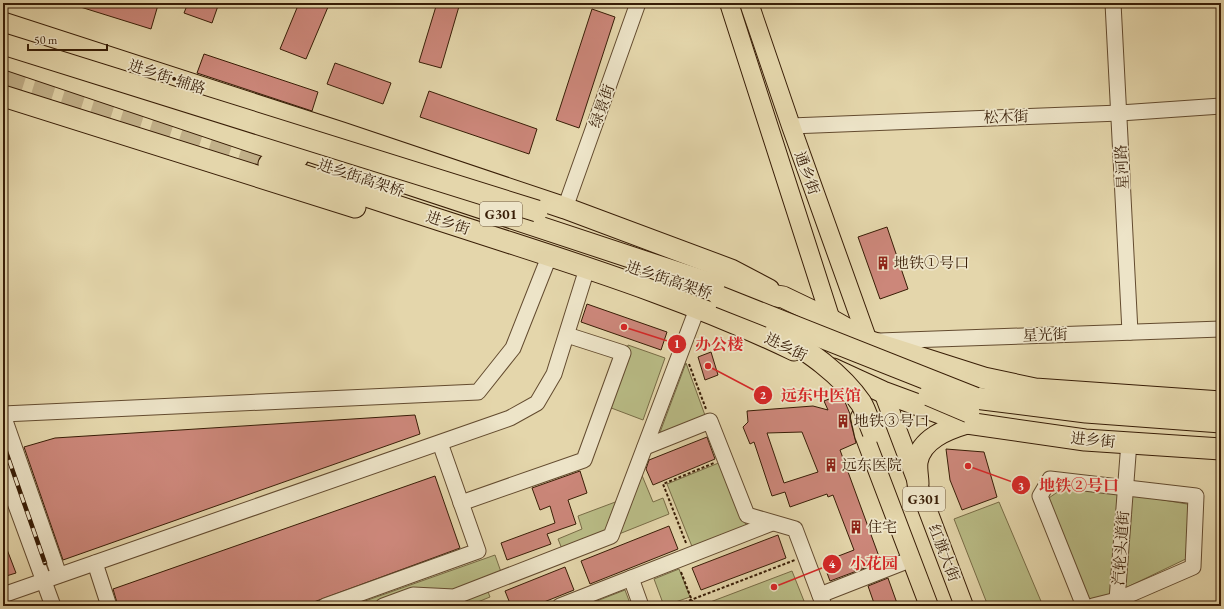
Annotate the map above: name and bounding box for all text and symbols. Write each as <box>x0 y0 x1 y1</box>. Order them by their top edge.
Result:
scale bar <box>28 26 107 52</box>
text: 50 m <box>34 32 58 48</box>
street label: 进乡街•辅路 <box>126 55 208 98</box>
street label: 绿景街 <box>585 81 618 130</box>
street label: 松木街 <box>983 106 1029 127</box>
street label: 星河路 <box>1111 144 1132 190</box>
street label: 通乡街 <box>791 148 824 197</box>
street label: 进乡街高架桥 <box>315 155 407 200</box>
road number: G301 <box>480 202 522 226</box>
street label: 进乡街 <box>424 207 472 239</box>
place label: 地铁①号口 <box>894 253 969 272</box>
building icon: 地铁①号口 <box>875 255 891 271</box>
street label: 进乡街高架桥 <box>623 257 715 302</box>
street label: 星光街 <box>1022 324 1068 345</box>
street label: 进乡街 <box>762 328 811 365</box>
callout: 办公楼 <box>667 330 751 358</box>
text: 办公楼 <box>695 334 743 355</box>
text: 1 <box>674 336 680 352</box>
callout: 远东中医馆 <box>753 381 869 409</box>
text: 远东中医馆 <box>781 385 861 406</box>
text: 2 <box>760 387 767 403</box>
place label: 地铁③号口 <box>854 411 929 430</box>
building icon: 地铁③号口 <box>835 413 851 429</box>
street label: 进乡街 <box>1070 428 1116 451</box>
place label: 远东医院 <box>842 455 902 474</box>
building icon: 远东医院 <box>823 457 839 473</box>
callout: 地铁②号口 <box>1011 471 1127 499</box>
text: 地铁②号口 <box>1039 475 1119 496</box>
text: 3 <box>1018 478 1024 494</box>
road number: G301 <box>903 487 945 511</box>
street label: 汽轮头道街 <box>1108 510 1133 586</box>
place label: 住宅 <box>867 517 897 536</box>
building icon: 住宅 <box>848 519 864 535</box>
street label: 红旗大街 <box>925 521 964 584</box>
callout: 小花园 <box>822 550 906 578</box>
text: 小花园 <box>850 553 898 574</box>
text: 4 <box>829 556 836 572</box>

